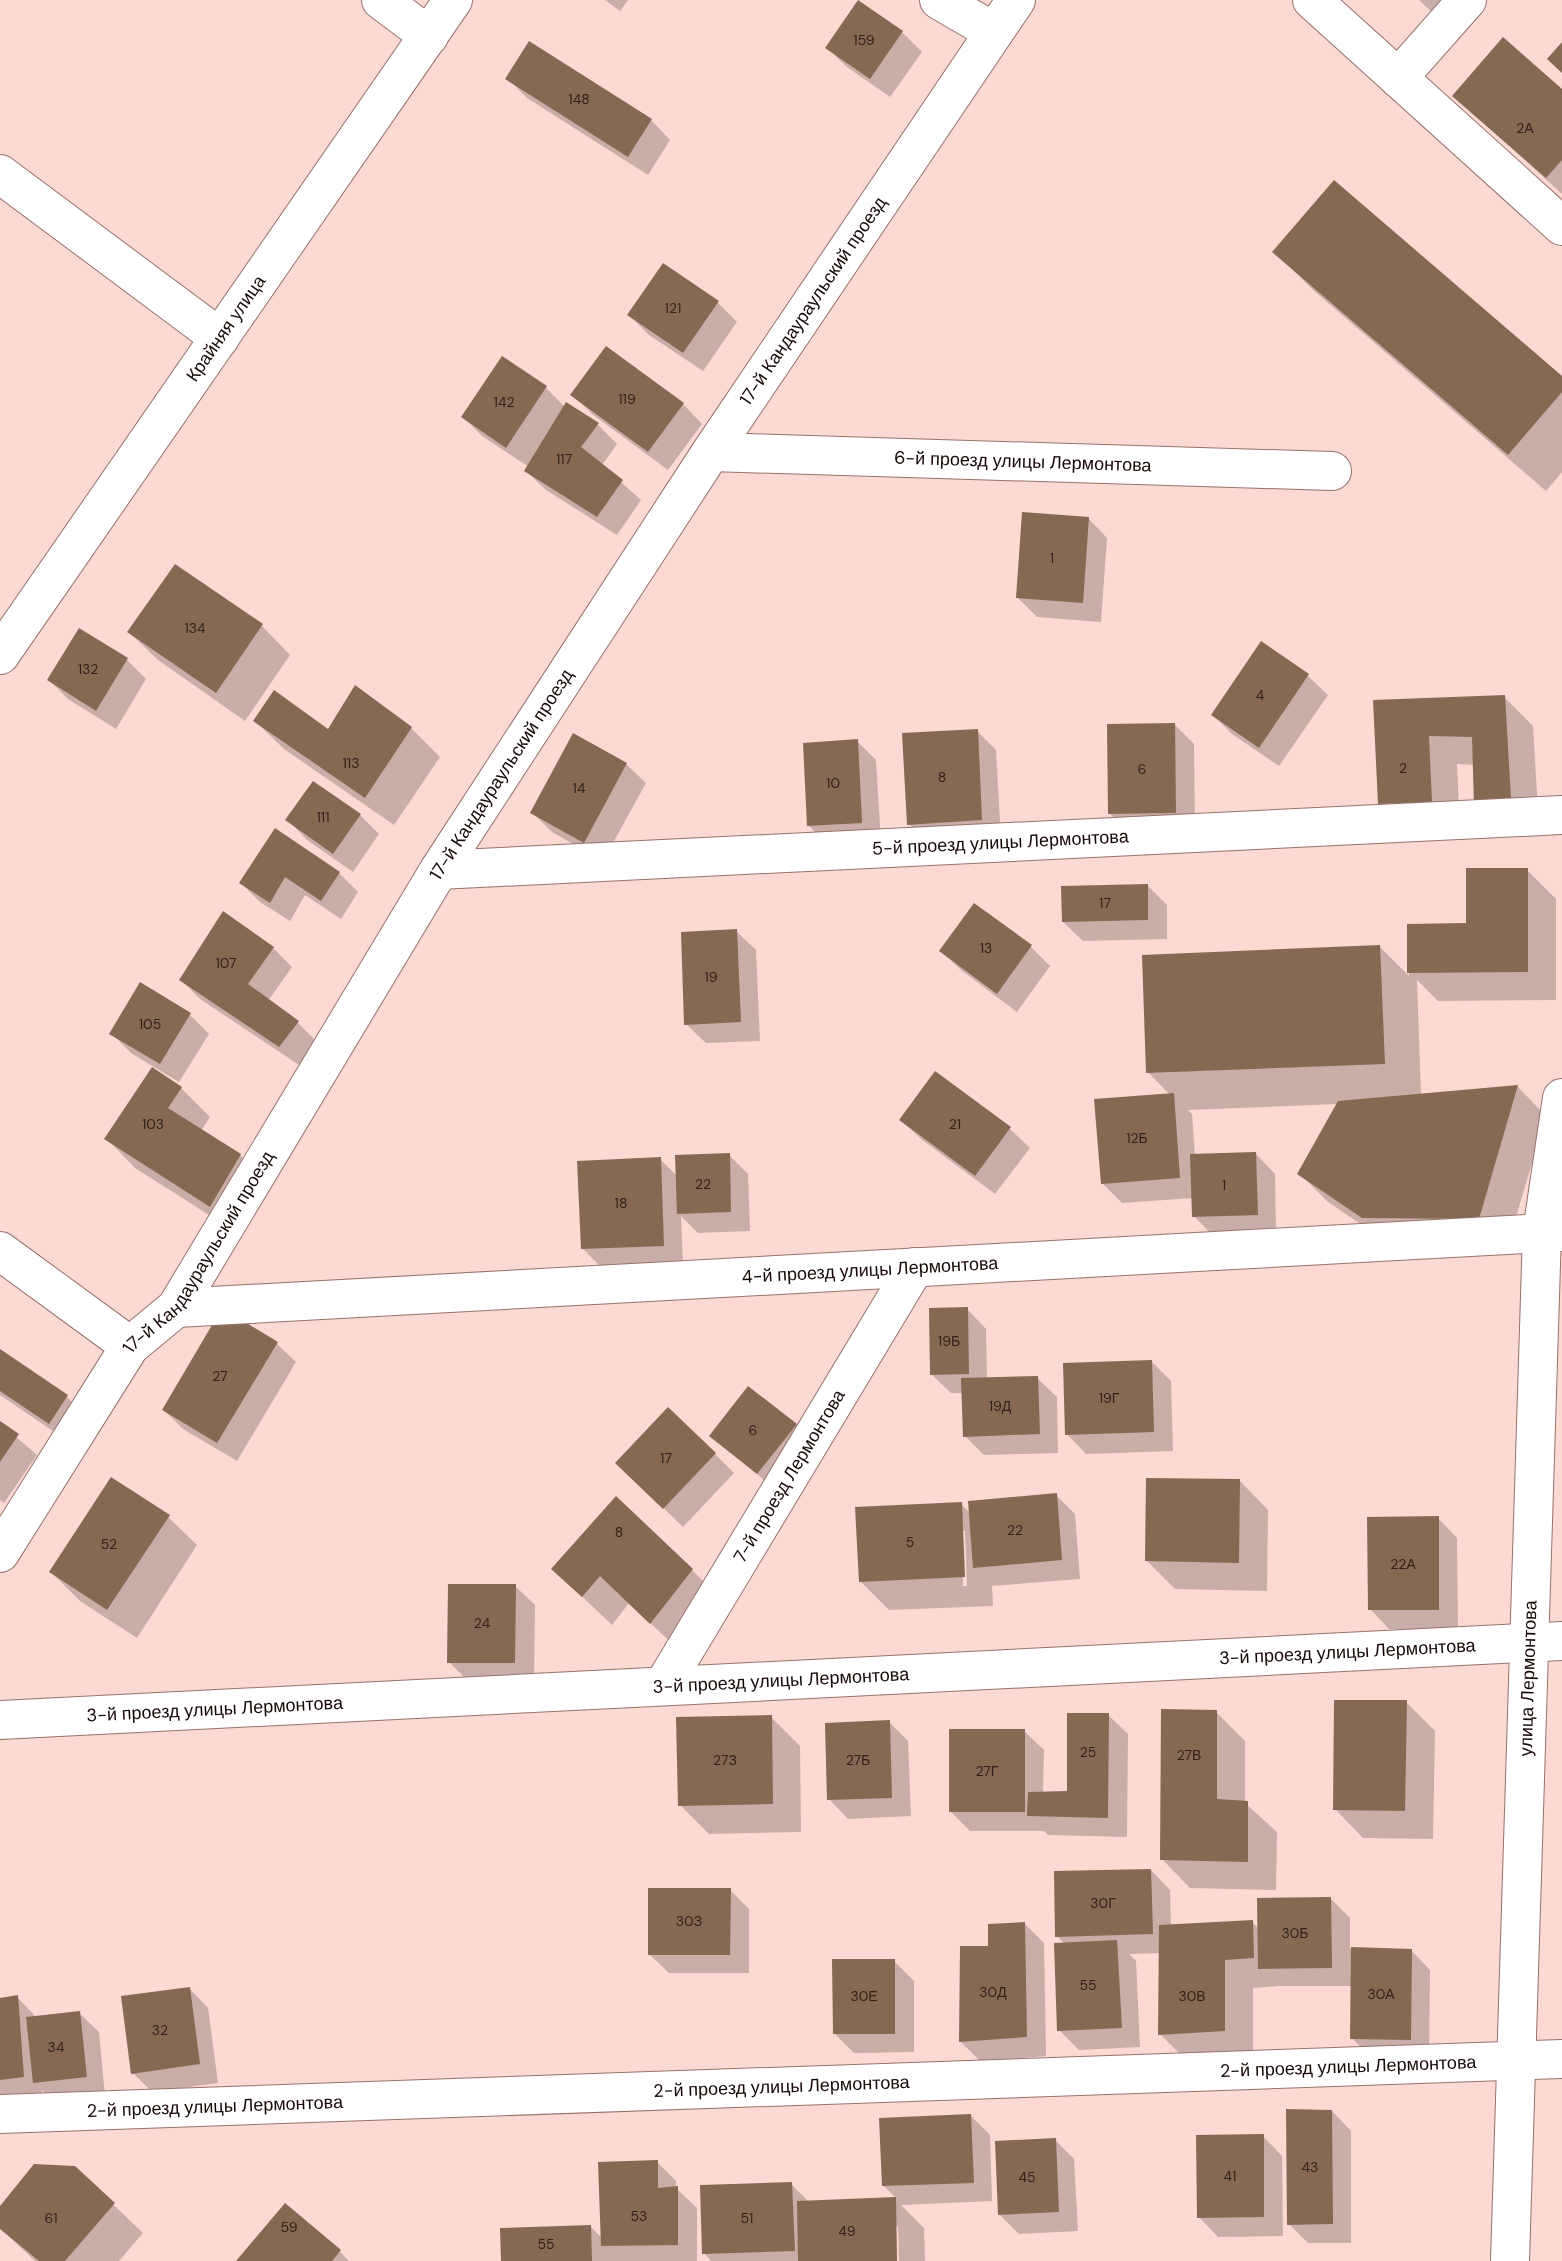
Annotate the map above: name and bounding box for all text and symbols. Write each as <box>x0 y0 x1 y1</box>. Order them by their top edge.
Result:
house number: 159 <box>853 31 875 49</box>
house number: 148 <box>568 90 590 108</box>
house number: 2А <box>1516 119 1534 137</box>
street label: 17-й Кандаураульский проезд <box>734 191 892 410</box>
street label: Крайняя улица <box>181 270 272 386</box>
house number: 121 <box>665 299 681 317</box>
house number: 119 <box>618 390 636 408</box>
house number: 142 <box>494 393 514 411</box>
street label: 6-й проезд улицы Лермонтова <box>894 446 1153 478</box>
house number: 117 <box>556 450 572 468</box>
house number: 1 <box>1050 549 1054 567</box>
house number: 134 <box>184 619 206 637</box>
house number: 132 <box>78 660 98 678</box>
street label: 17-й Кандаураульский проезд <box>424 664 579 884</box>
house number: 4 <box>1256 686 1265 704</box>
house number: 113 <box>342 754 360 772</box>
house number: 2 <box>1399 759 1407 777</box>
house number: 6 <box>1138 760 1146 778</box>
house number: 8 <box>938 768 946 786</box>
house number: 10 <box>826 774 840 792</box>
house number: 14 <box>573 779 586 797</box>
house number: 111 <box>316 808 330 826</box>
street label: 5-й проезд улицы Лермонтова <box>871 824 1130 861</box>
house number: 17 <box>1099 894 1111 912</box>
house number: 13 <box>980 939 992 957</box>
house number: 107 <box>215 954 237 972</box>
house number: 19 <box>704 968 718 986</box>
house number: 105 <box>139 1015 161 1033</box>
house number: 103 <box>142 1115 164 1133</box>
house number: 21 <box>949 1115 961 1133</box>
house number: 12Б <box>1126 1129 1148 1147</box>
street label: 17-й Кандаураульский проезд <box>117 1146 280 1357</box>
house number: 22 <box>695 1175 711 1193</box>
house number: 1 <box>1222 1176 1226 1194</box>
house number: 18 <box>615 1194 627 1212</box>
street label: 4-й проезд улицы Лермонтова <box>741 1251 1000 1289</box>
house number: 19Б <box>938 1332 960 1350</box>
house number: 27 <box>212 1367 228 1385</box>
street label: 7-й проезд Лермонтова <box>728 1384 851 1567</box>
house number: 19Г <box>1099 1389 1120 1407</box>
house number: 19Д <box>989 1397 1012 1415</box>
house number: 6 <box>749 1421 757 1439</box>
house number: 17 <box>660 1449 672 1467</box>
house number: 22 <box>1007 1521 1023 1539</box>
house number: 8 <box>615 1523 623 1541</box>
house number: 5 <box>906 1533 914 1551</box>
house number: 52 <box>101 1535 117 1553</box>
house number: 22А <box>1390 1555 1416 1573</box>
street label: улица Лермонтова <box>1514 1599 1543 1757</box>
house number: 24 <box>474 1614 491 1632</box>
street label: 3-й проезд улицы Лермонтова <box>1218 1633 1477 1670</box>
street label: 3-й проезд улицы Лермонтова <box>652 1662 911 1699</box>
street label: 3-й проезд улицы Лермонтова <box>86 1691 345 1728</box>
house number: 25 <box>1080 1743 1096 1761</box>
house number: 27В <box>1177 1746 1201 1764</box>
house number: 27З <box>713 1751 737 1769</box>
house number: 27Б <box>846 1751 870 1769</box>
house number: 27Г <box>976 1762 999 1780</box>
house number: 30Г <box>1090 1894 1116 1912</box>
house number: 30З <box>676 1912 702 1930</box>
house number: 30Б <box>1281 1924 1309 1942</box>
house number: 55 <box>1079 1976 1097 1994</box>
house number: 30Д <box>979 1983 1007 2001</box>
house number: 30А <box>1367 1985 1395 2003</box>
house number: 30Е <box>850 1987 878 2005</box>
house number: 30В <box>1178 1987 1206 2005</box>
house number: 32 <box>152 2021 168 2039</box>
house number: 34 <box>48 2038 65 2056</box>
street label: 2-й проезд улицы Лермонтова <box>1220 2050 1478 2083</box>
street label: 2-й проезд улицы Лермонтова <box>653 2070 911 2103</box>
street label: 2-й проезд улицы Лермонтова <box>86 2090 344 2123</box>
house number: 43 <box>1302 2158 1318 2176</box>
house number: 41 <box>1224 2167 1236 2185</box>
house number: 45 <box>1018 2168 1036 2186</box>
house number: 53 <box>631 2207 647 2225</box>
house number: 61 <box>44 2209 58 2227</box>
house number: 51 <box>741 2209 753 2227</box>
house number: 59 <box>281 2218 298 2236</box>
house number: 49 <box>838 2222 856 2240</box>
house number: 55 <box>537 2235 555 2253</box>

